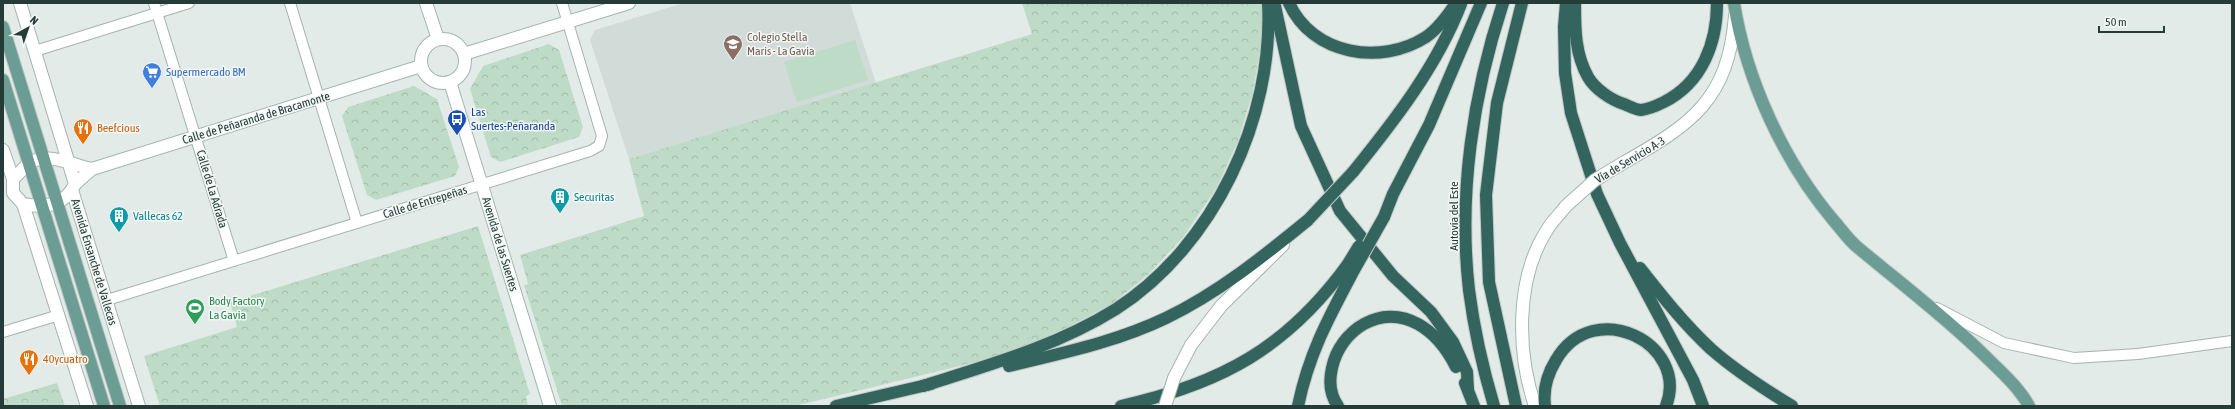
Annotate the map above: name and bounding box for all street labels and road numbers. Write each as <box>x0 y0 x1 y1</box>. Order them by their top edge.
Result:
street label: Calle de Peñaranda de Bracamonte <box>181 89 331 147</box>
street label: Vía de Servicio A-3 <box>1592 134 1668 186</box>
street label: Calle de La Adrada <box>194 148 230 230</box>
street label: Autovía del Este <box>1447 181 1461 251</box>
street label: Calle de Entrepeñas <box>381 183 469 221</box>
street label: Avenida de las Suertes <box>479 195 521 293</box>
street label: Avenida Ensanche de Vallecas <box>68 197 120 327</box>

